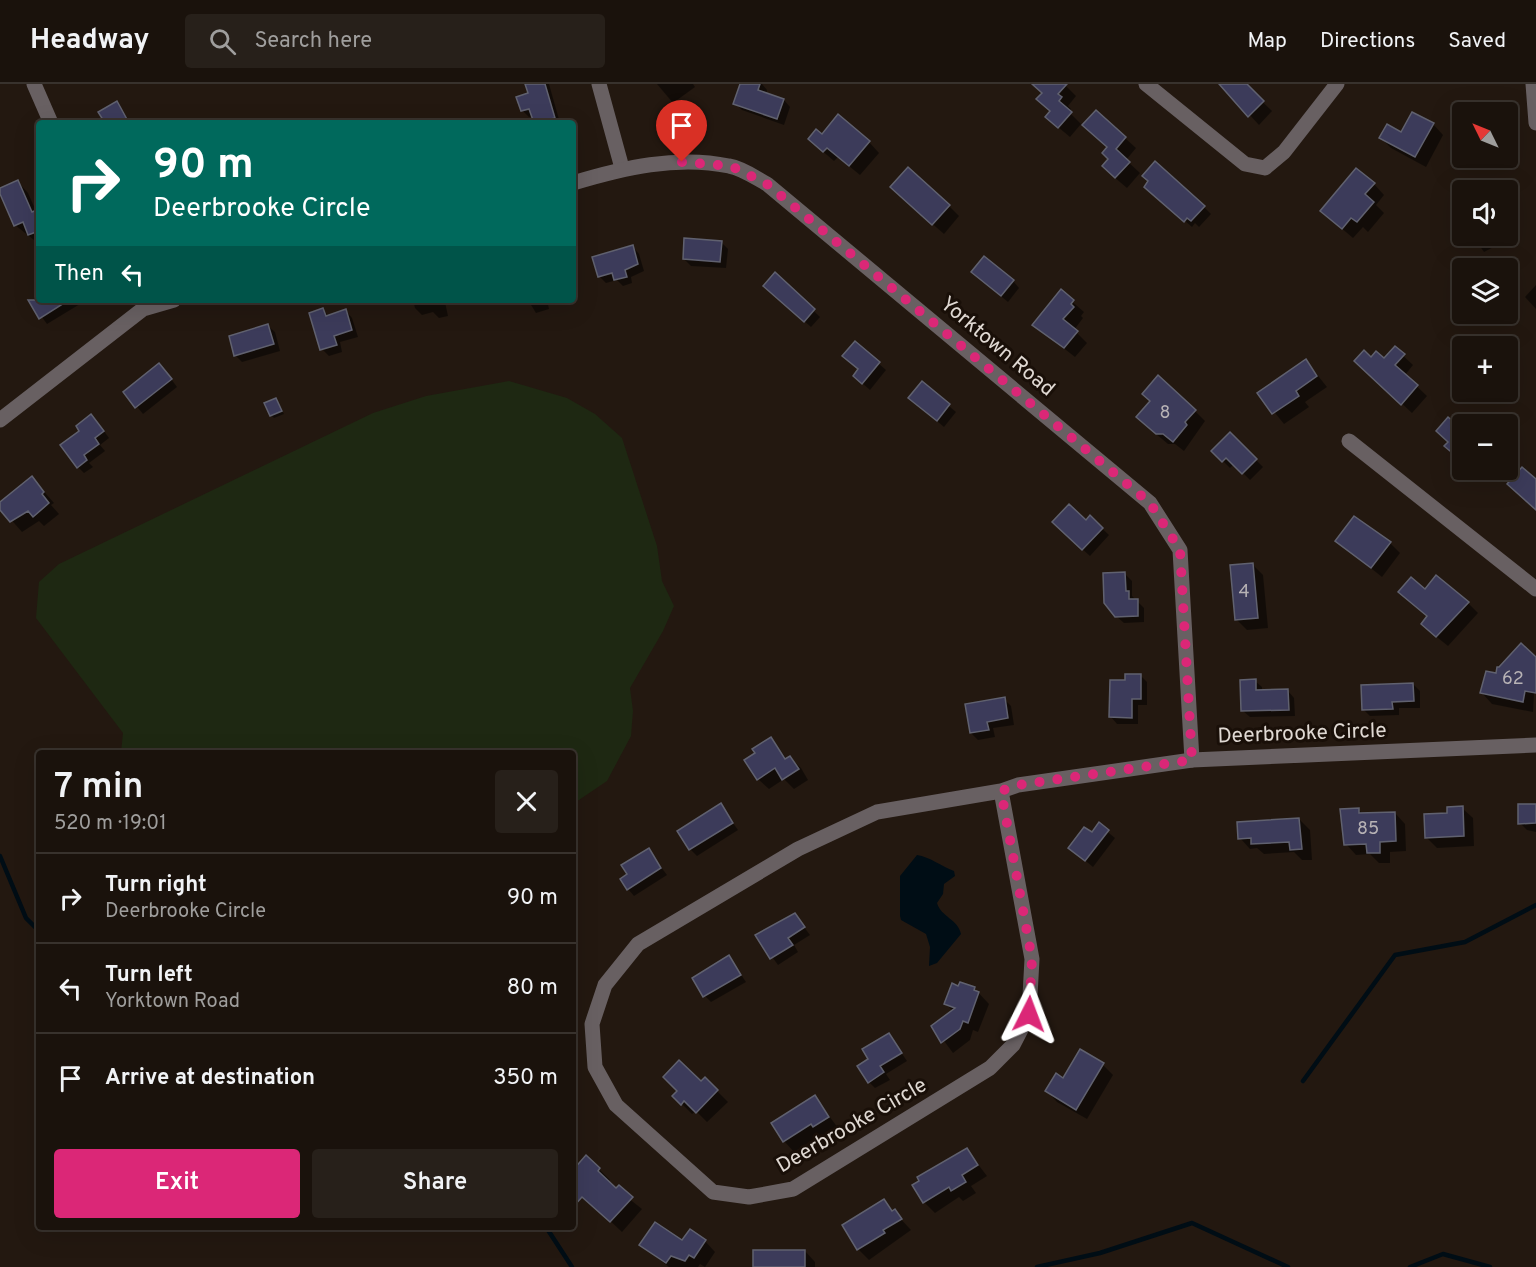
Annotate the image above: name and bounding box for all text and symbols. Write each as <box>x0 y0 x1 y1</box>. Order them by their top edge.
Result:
search box <box>185 14 605 68</box>
text: Headway <box>30 23 149 59</box>
icon: search <box>206 25 239 58</box>
text: Search here <box>254 28 372 55</box>
text: Map <box>1247 28 1287 55</box>
text: Directions <box>1320 28 1415 55</box>
text: Saved <box>1448 28 1506 55</box>
pin <box>656 100 707 162</box>
north arrow <box>1452 102 1518 168</box>
map controls <box>1452 102 1518 480</box>
icon: arrive <box>665 109 698 142</box>
text: 90 m <box>153 140 254 193</box>
icon: right <box>54 144 132 222</box>
button: sound <box>1452 180 1518 246</box>
text: Deerbrooke Circle <box>153 192 370 226</box>
icon: left <box>116 258 149 291</box>
button: layers <box>1452 258 1518 324</box>
text: Then <box>54 261 104 288</box>
street label: Yorktown Road <box>934 291 1060 403</box>
button: + <box>1452 336 1518 402</box>
house number: 8 <box>1160 402 1171 425</box>
button: − <box>1452 414 1518 480</box>
house number: 4 <box>1238 581 1250 604</box>
house number: 62 <box>1502 668 1524 691</box>
street label: Deerbrooke Circle <box>1217 718 1387 750</box>
text: 7 min <box>54 765 143 811</box>
button: close <box>495 770 558 833</box>
text: 520 m · 19:01 <box>54 811 167 837</box>
house number: 85 <box>1357 818 1379 841</box>
text: Turn right <box>105 872 207 899</box>
icon: right <box>54 882 87 915</box>
text: 90 m <box>507 885 558 912</box>
text: Deerbrooke Circle <box>105 899 266 925</box>
text: Turn left <box>105 962 193 989</box>
icon: left <box>54 972 87 1005</box>
text: 80 m <box>507 975 558 1002</box>
position arrow <box>997 982 1061 1046</box>
text: Yorktown Road <box>105 989 240 1015</box>
icon: arrive <box>54 1062 87 1095</box>
text: Arrive at destination <box>105 1065 315 1092</box>
text: 350 m <box>493 1065 558 1092</box>
street label: Deerbrooke Circle <box>772 1072 932 1180</box>
button: Exit <box>54 1149 300 1218</box>
button: Share <box>312 1149 558 1218</box>

